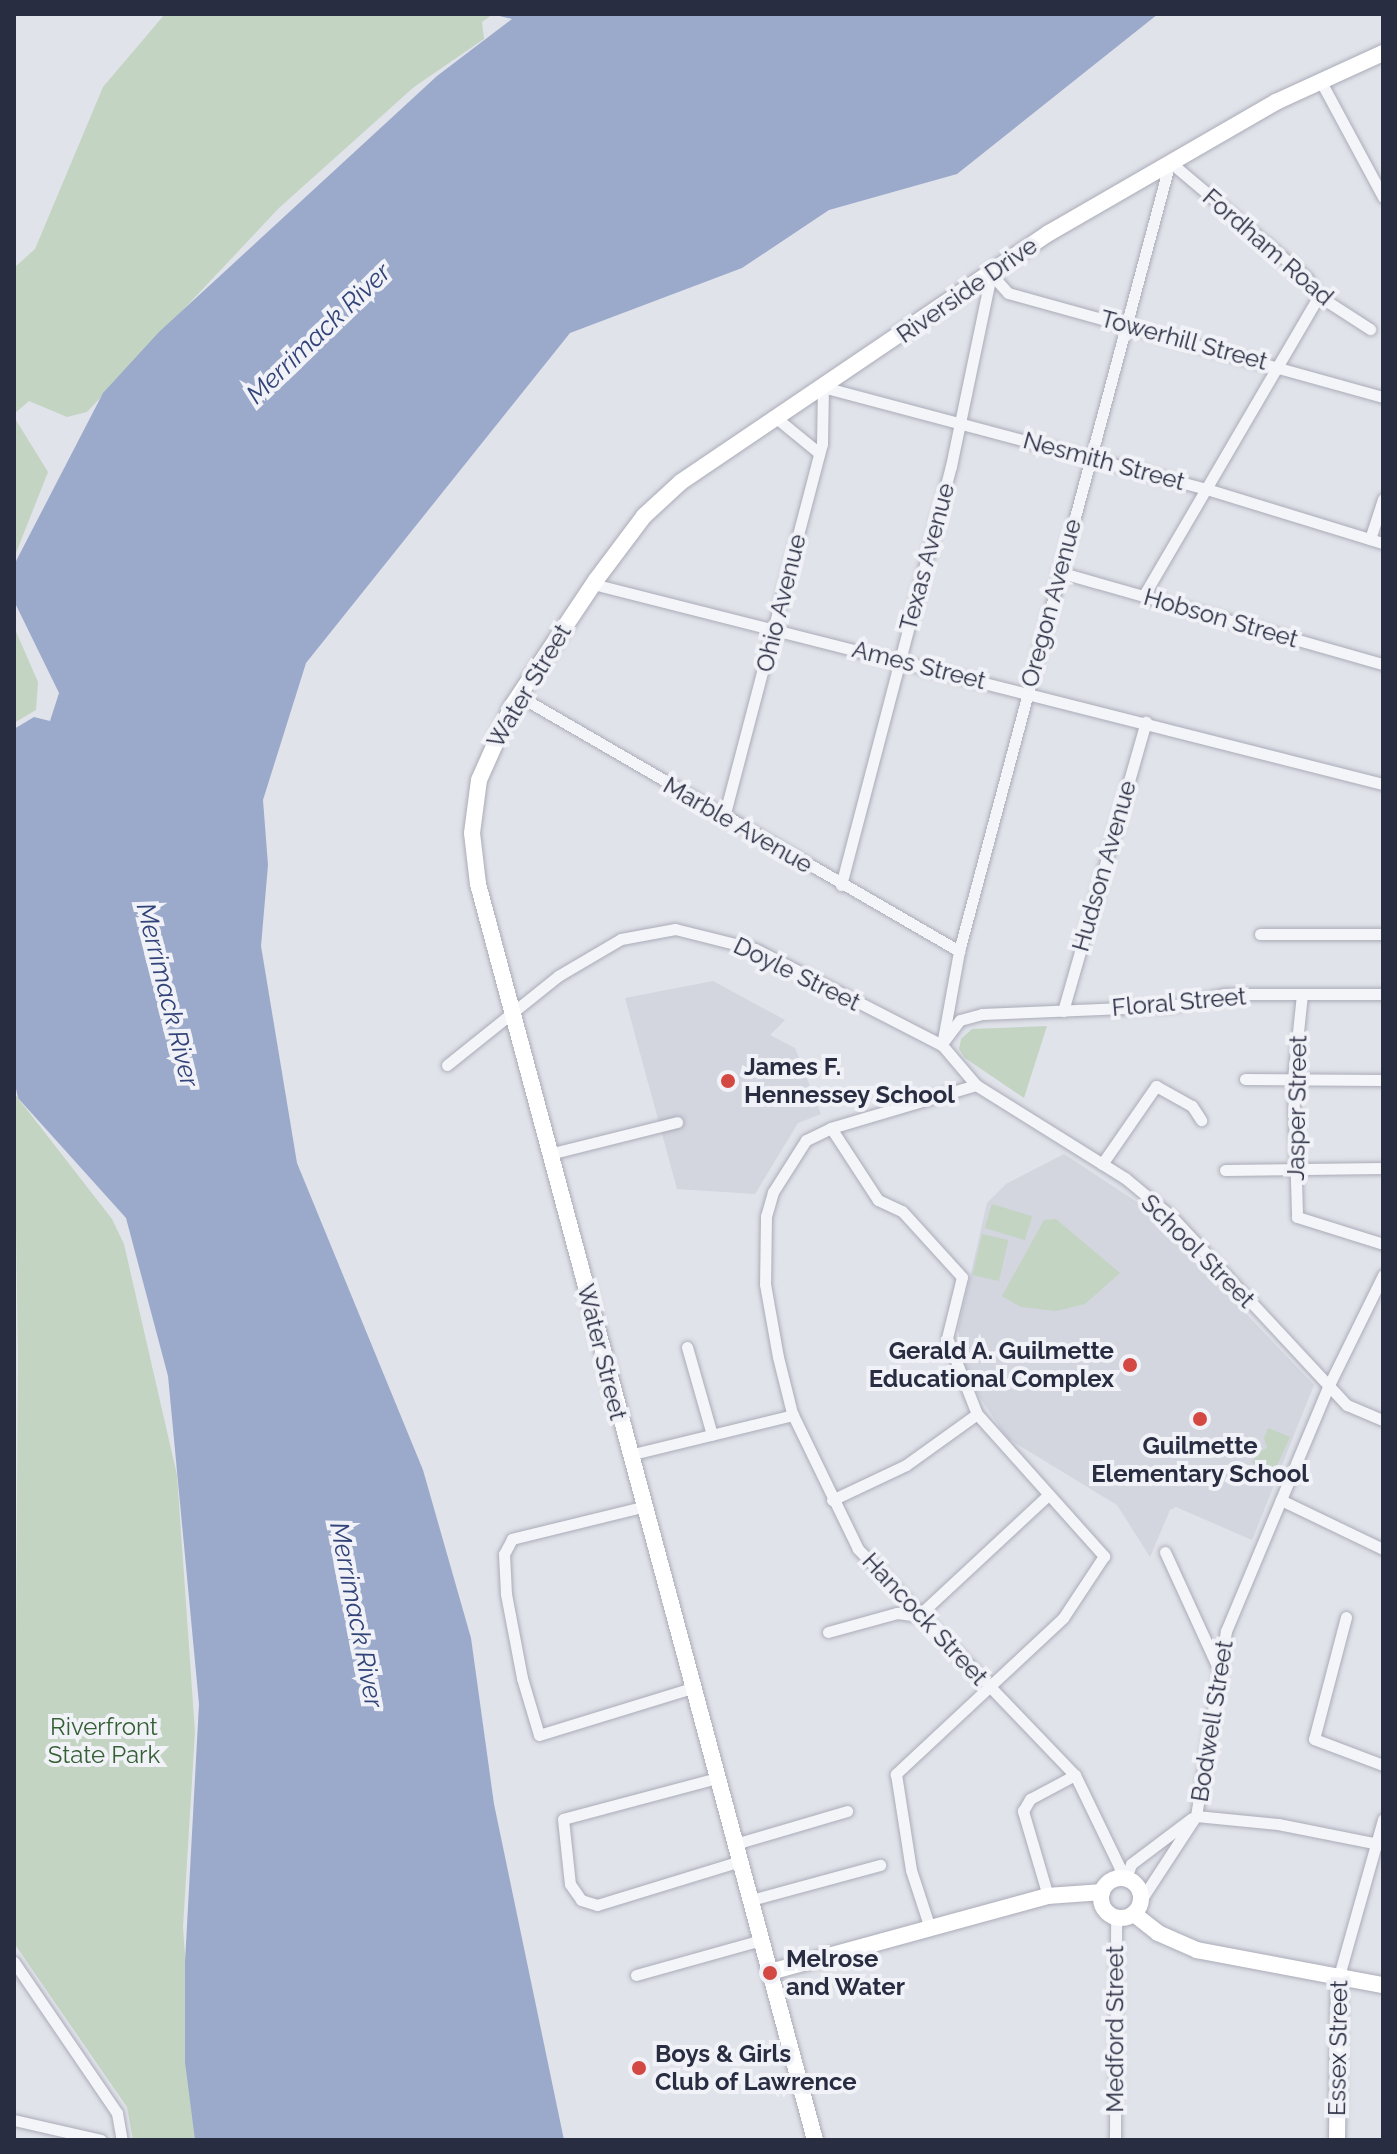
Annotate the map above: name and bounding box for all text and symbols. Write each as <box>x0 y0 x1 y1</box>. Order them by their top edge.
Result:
street label: Fordham Road <box>1197 183 1339 311</box>
street label: Riverside Drive <box>891 231 1043 349</box>
water label: Merrimack River <box>240 257 398 411</box>
street label: Towerhill Street <box>1097 304 1271 376</box>
street label: Nesmith Street <box>1020 426 1188 496</box>
street label: Texas Avenue <box>893 480 961 634</box>
street label: Oregon Avenue <box>1015 515 1087 691</box>
street label: Ohio Avenue <box>750 531 812 675</box>
street label: Hobson Street <box>1141 582 1301 654</box>
street label: Water Street <box>481 619 577 753</box>
street label: Ames Street <box>849 635 989 695</box>
street label: Marble Avenue <box>658 770 818 880</box>
street label: Hudson Avenue <box>1066 777 1142 955</box>
water label: Merrimack River <box>129 900 205 1090</box>
street label: Doyle Street <box>729 931 865 1017</box>
street label: Floral Street <box>1110 982 1248 1022</box>
street label: Jasper Street <box>1281 1035 1313 1181</box>
place label: James F. Hennessey School <box>744 1053 955 1109</box>
marker: James F. Hennessey School <box>719 1072 737 1090</box>
street label: School Street <box>1135 1188 1261 1314</box>
street label: Water Street <box>571 1281 633 1423</box>
place label: Gerald A. Guilmette Educational Complex <box>868 1337 1114 1393</box>
marker: Gerald A. Guilmette Educational Complex <box>1121 1356 1139 1374</box>
marker: Guilmette Elementary School <box>1191 1410 1209 1428</box>
place label: Guilmette Elementary School <box>1091 1432 1309 1488</box>
water label: Merrimack River <box>323 1520 389 1710</box>
street label: Hancock Street <box>856 1547 994 1691</box>
street label: Bodwell Street <box>1185 1638 1239 1804</box>
park label: Riverfront State Park <box>48 1713 160 1769</box>
place label: Melrose and Water <box>786 1945 906 2001</box>
street label: Medford Street <box>1101 1945 1129 2113</box>
marker: Melrose and Water <box>761 1964 779 1982</box>
street label: Essex Street <box>1322 1980 1354 2116</box>
place label: Boys & Girls Club of Lawrence <box>655 2040 857 2096</box>
marker: Boys & Girls Club of Lawrence <box>630 2059 648 2077</box>

